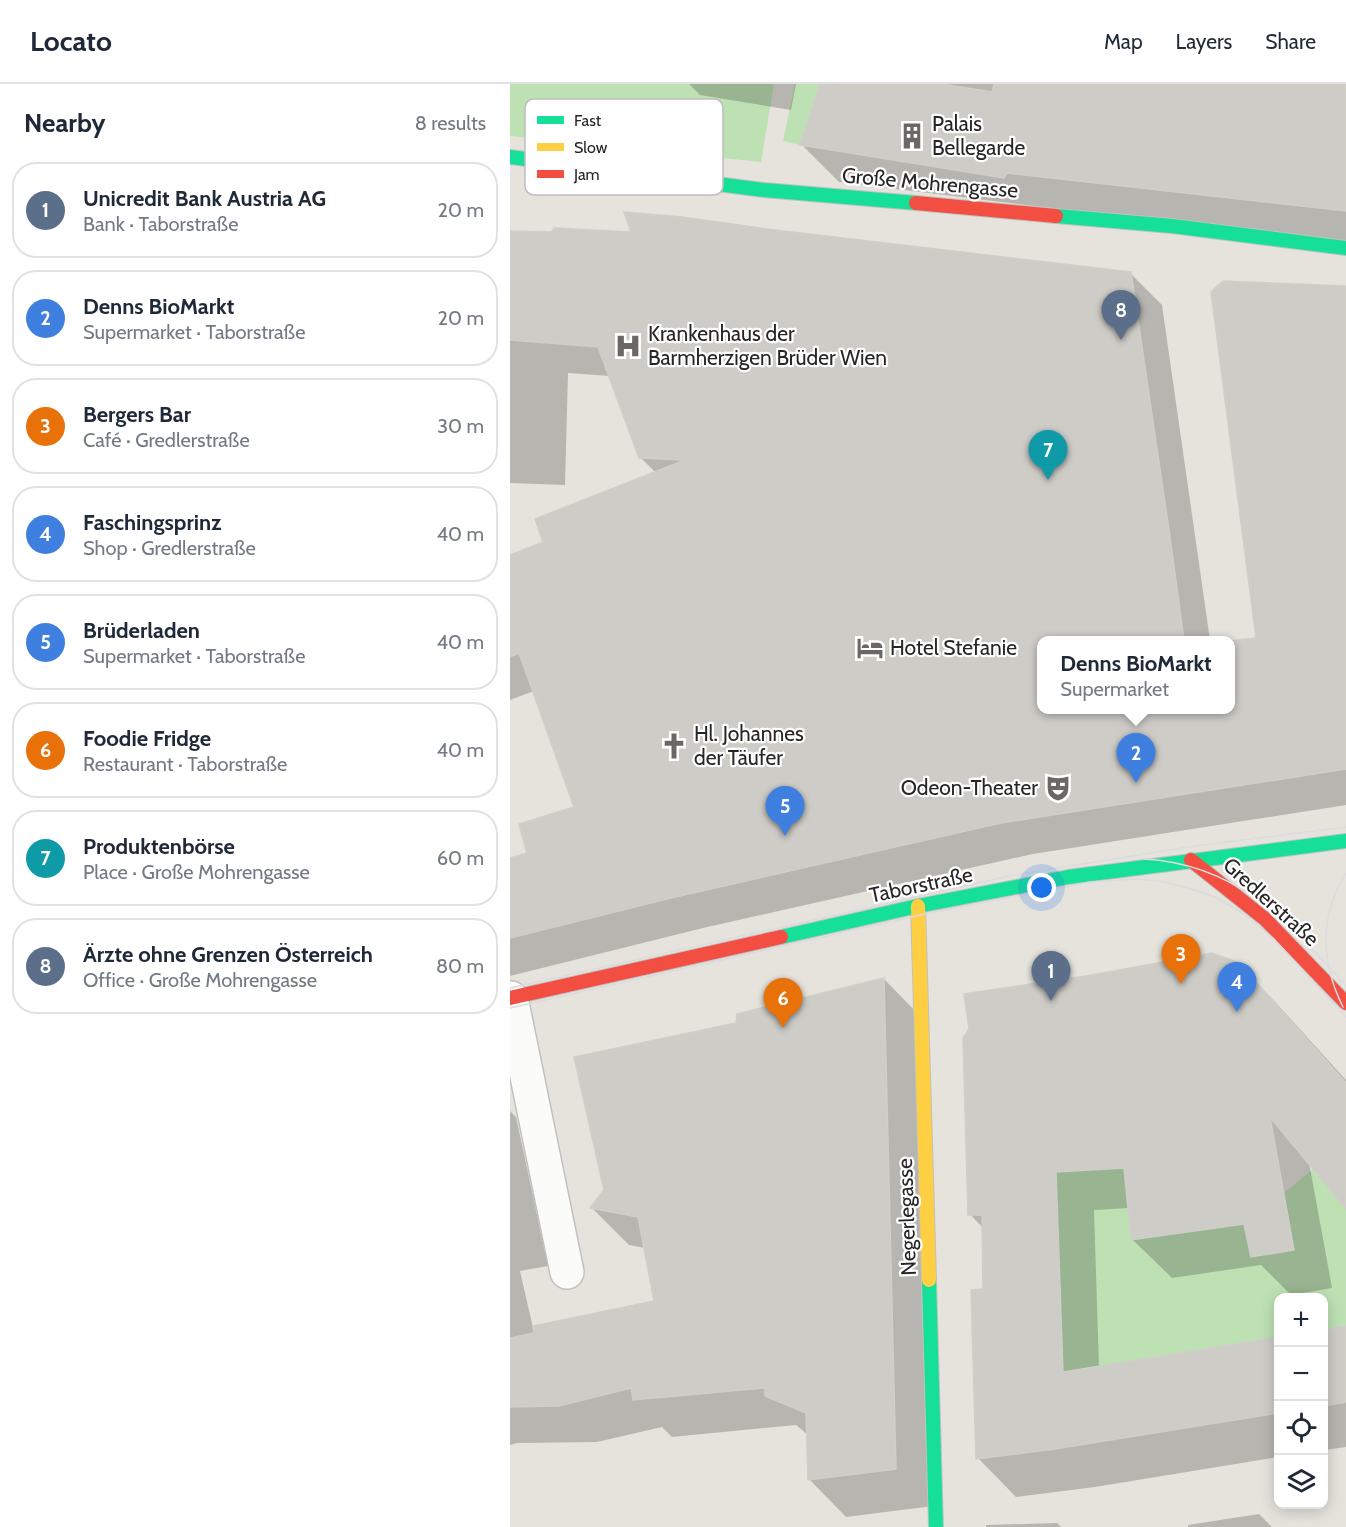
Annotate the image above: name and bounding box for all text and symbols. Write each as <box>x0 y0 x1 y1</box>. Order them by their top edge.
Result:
text: Locato <box>30 24 112 58</box>
text: Map <box>1104 29 1143 54</box>
text: Layers <box>1176 29 1232 54</box>
text: Share <box>1265 29 1316 54</box>
legend <box>525 99 723 195</box>
text: Nearby <box>24 107 105 139</box>
text: 8 results <box>415 111 486 135</box>
text: Fast <box>574 111 602 130</box>
place label: Palais Bellegarde <box>932 111 1025 160</box>
building icon: Palais Bellegarde <box>897 121 927 151</box>
text: Slow <box>574 138 608 157</box>
street label: Große Mohrengasse <box>841 162 1019 203</box>
text: Jam <box>573 165 600 184</box>
text: Unicredit Bank Austria AG <box>83 185 326 212</box>
text: 1 <box>42 198 49 222</box>
text: 20 m <box>438 198 484 222</box>
text: Bank · Taborstraße <box>83 212 238 236</box>
pin: 8 <box>1102 290 1140 340</box>
text: Denns BioMarkt <box>83 293 234 320</box>
text: 2 <box>40 306 51 330</box>
text: 20 m <box>438 306 484 330</box>
text: Supermarket · Taborstraße <box>83 320 305 344</box>
place label: Krankenhaus der Barmherzigen Brüder Wien <box>648 321 887 370</box>
hospital icon: Krankenhaus der Barmherzigen Brüder Wien <box>613 331 643 361</box>
text: Bergers Bar <box>83 401 191 428</box>
text: 3 <box>40 414 51 438</box>
text: 30 m <box>437 414 484 438</box>
text: Café · Gredlerstraße <box>83 428 250 452</box>
pin: 7 <box>1028 430 1068 480</box>
text: Faschingsprinz <box>83 509 222 536</box>
text: 4 <box>39 522 52 546</box>
text: 40 m <box>436 522 484 546</box>
text: Shop · Gredlerstraße <box>83 536 256 560</box>
text: Brüderladen <box>83 617 200 644</box>
text: 5 <box>40 630 51 654</box>
text: 40 m <box>436 630 484 654</box>
hotel icon: Hotel Stefanie <box>855 633 885 663</box>
place label: Hotel Stefanie <box>890 635 1017 660</box>
popup <box>1037 636 1235 714</box>
text: Supermarket · Taborstraße <box>83 644 305 668</box>
text: Denns BioMarkt <box>1060 650 1212 677</box>
text: Supermarket <box>1060 677 1169 701</box>
place label: Hl. Johannes der Täufer <box>694 721 804 770</box>
text: Foodie Fridge <box>83 725 211 752</box>
church icon: Hl. Johannes der Täufer <box>659 731 689 761</box>
pin: 2 <box>1116 734 1156 783</box>
text: 6 <box>40 738 51 762</box>
text: 40 m <box>436 738 484 762</box>
text: Restaurant · Taborstraße <box>83 752 287 776</box>
theatre icon: Odeon-Theater <box>1043 773 1073 803</box>
place label: Odeon-Theater <box>901 775 1038 800</box>
pin: 5 <box>766 786 804 836</box>
text: Produktenbörse <box>83 833 235 860</box>
text: 7 <box>40 846 51 870</box>
text: 60 m <box>437 846 484 870</box>
street label: Gredlerstraße <box>1218 852 1325 951</box>
text: Place · Große Mohrengasse <box>83 860 310 884</box>
street label: Taborstraße <box>867 861 975 908</box>
your location <box>1027 873 1056 902</box>
pin: 3 <box>1162 934 1200 984</box>
text: Ärzte ohne Grenzen Österreich <box>83 941 373 968</box>
pin: 1 <box>1032 952 1070 1001</box>
text: 8 <box>39 954 52 978</box>
text: 80 m <box>436 954 484 978</box>
pin: 4 <box>1218 962 1256 1012</box>
text: Office · Große Mohrengasse <box>83 968 317 992</box>
pin: 6 <box>764 978 802 1028</box>
street label: Negerlegasse <box>892 1158 921 1276</box>
map controls <box>1274 1293 1328 1509</box>
button: + <box>1274 1293 1328 1347</box>
button: − <box>1274 1347 1328 1401</box>
button: locate <box>1274 1401 1328 1455</box>
button: layers <box>1274 1455 1328 1509</box>

